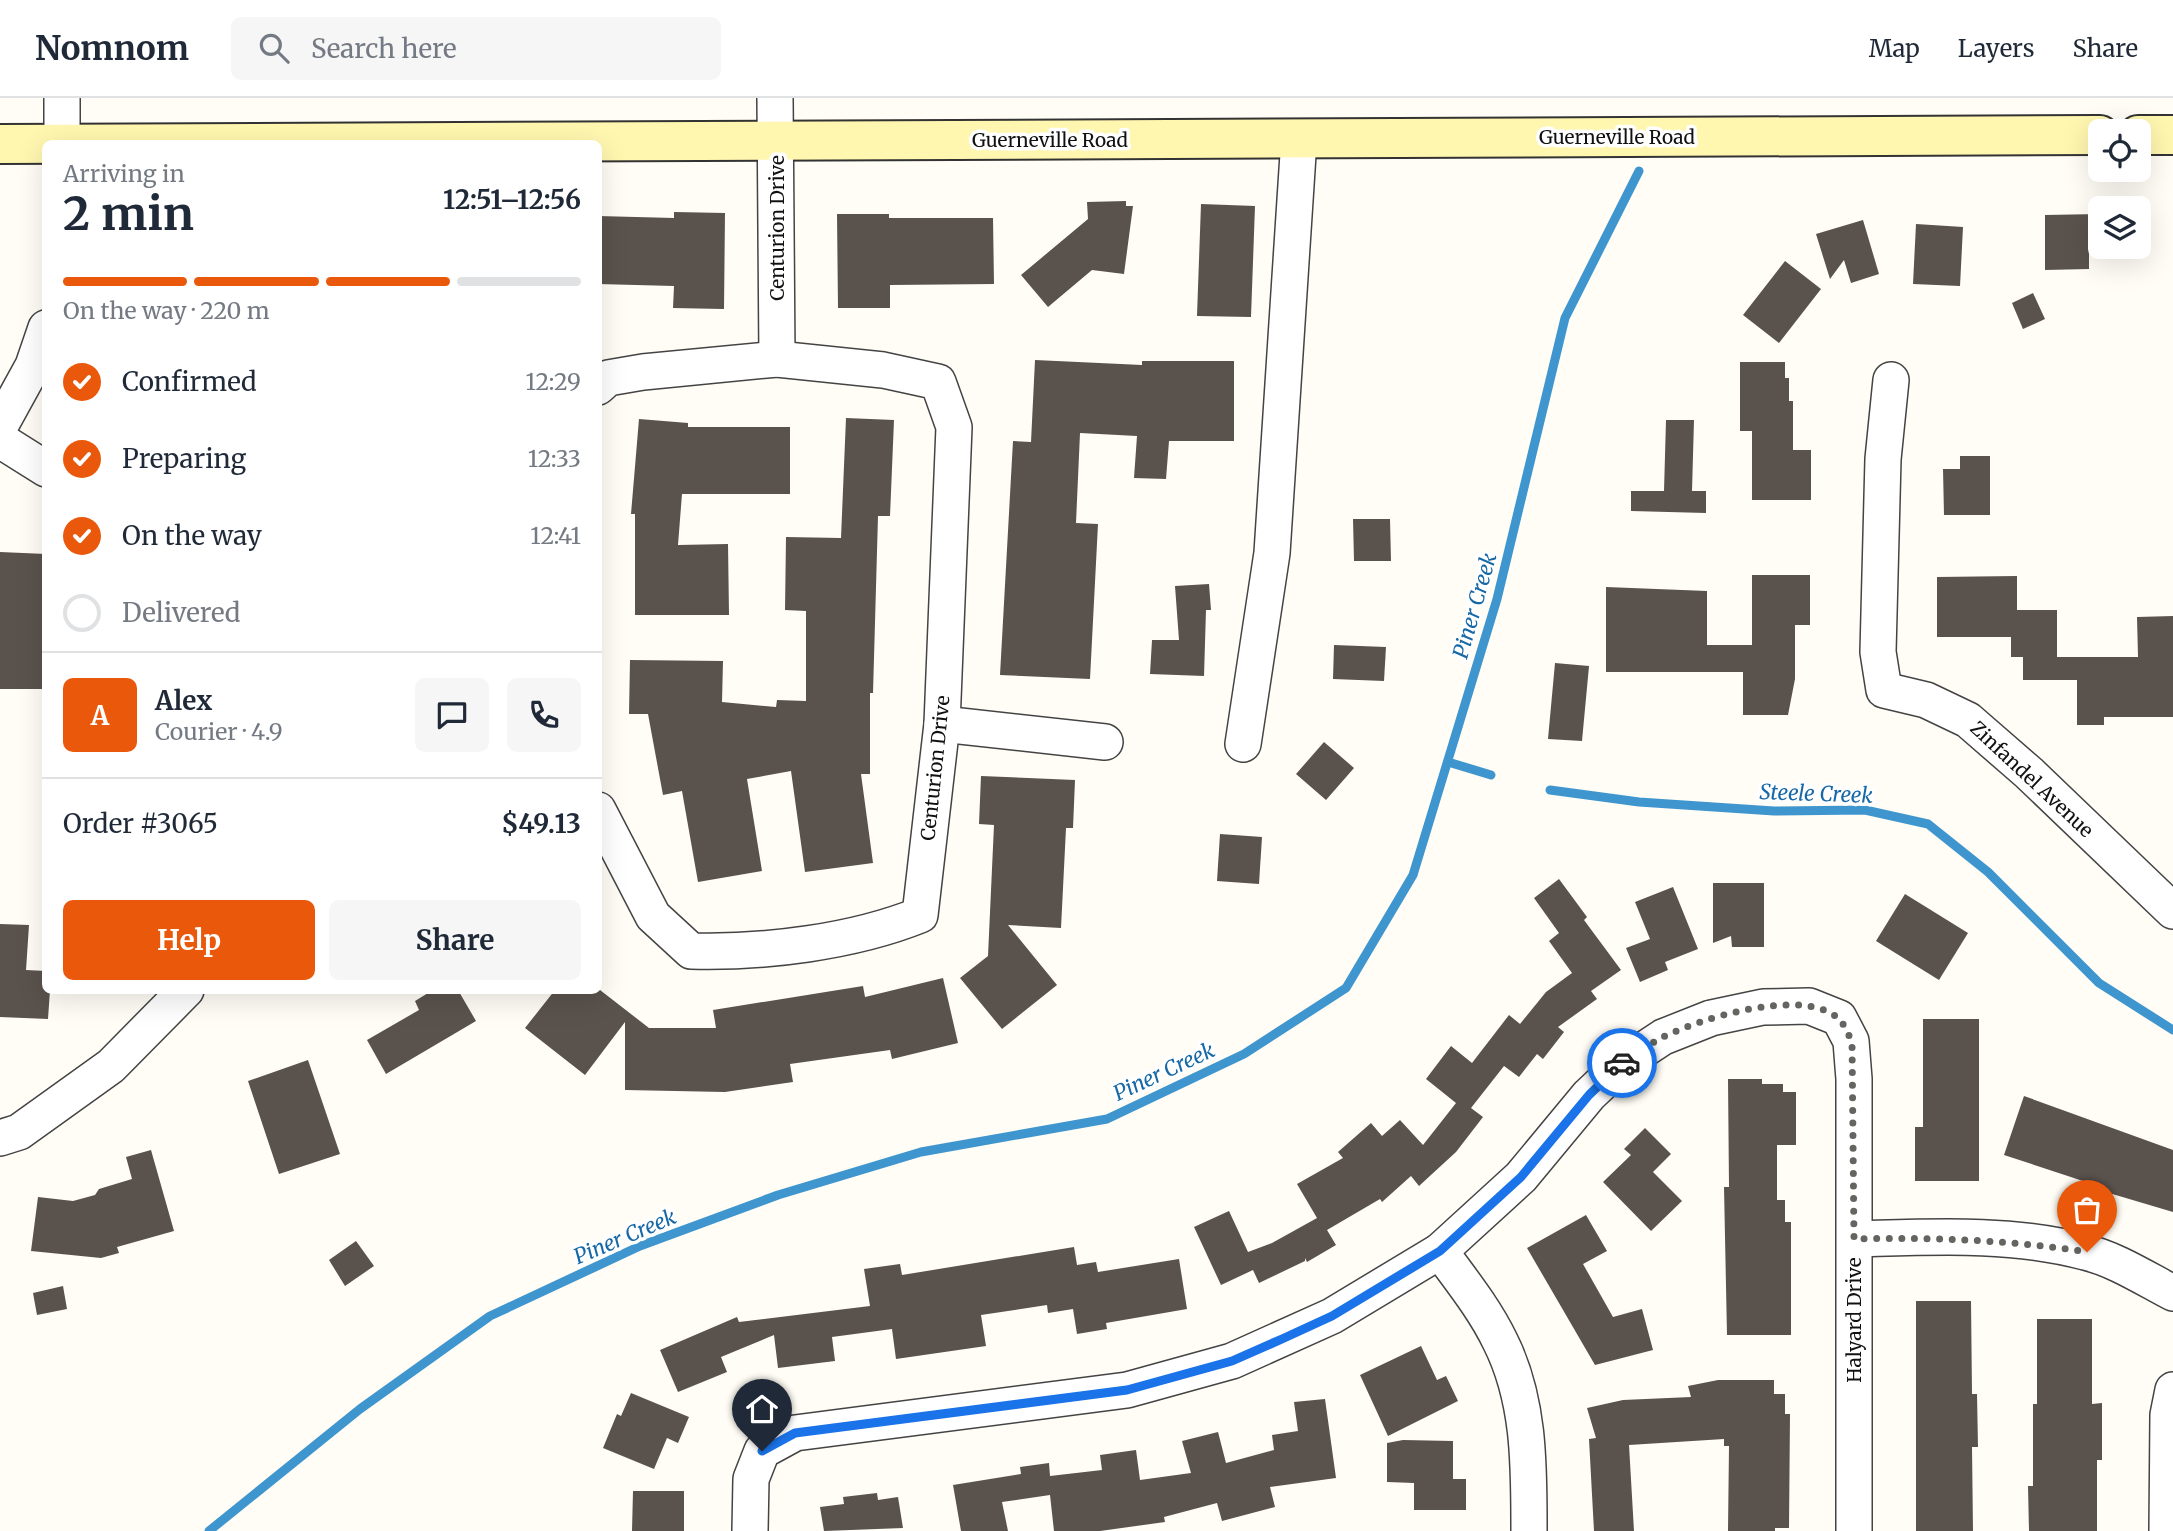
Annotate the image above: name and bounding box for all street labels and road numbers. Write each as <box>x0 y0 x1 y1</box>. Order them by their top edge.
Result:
street label: Guerneville Road <box>1539 125 1695 149</box>
street label: Guerneville Road <box>972 128 1128 152</box>
street label: Centurion Drive <box>765 155 789 301</box>
street label: Centurion Drive <box>915 694 955 842</box>
street label: Zinfandel Avenue <box>1966 716 2099 842</box>
street label: Halyard Drive <box>1842 1257 1866 1383</box>

